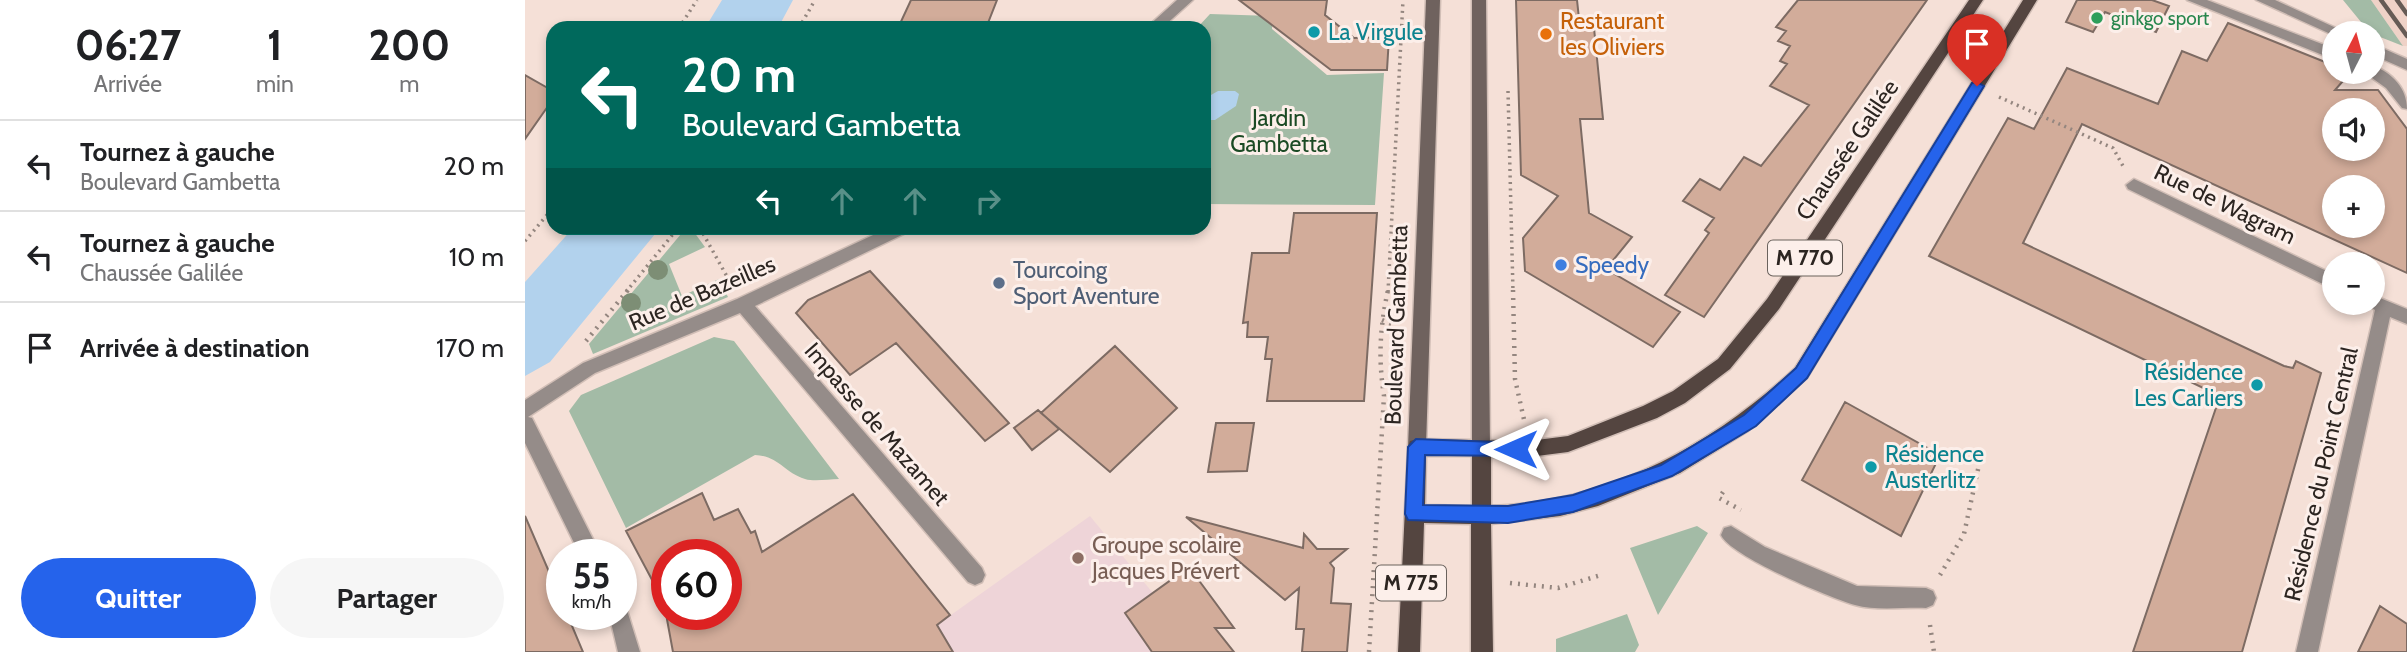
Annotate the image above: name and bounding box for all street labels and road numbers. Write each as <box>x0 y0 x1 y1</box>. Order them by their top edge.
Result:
street label: Chaussée Galilée <box>1790 74 1904 225</box>
street label: Rue de Wagram <box>2150 158 2300 250</box>
street label: Boulevard Gambetta <box>1379 224 1413 426</box>
road number: M 770 <box>1768 240 1842 276</box>
street label: Rue de Bazeilles <box>625 250 779 336</box>
street label: Impasse de Mazamet <box>799 337 955 511</box>
street label: Résidence du Point Central <box>2278 344 2364 604</box>
road number: M 775 <box>1376 566 1446 600</box>

